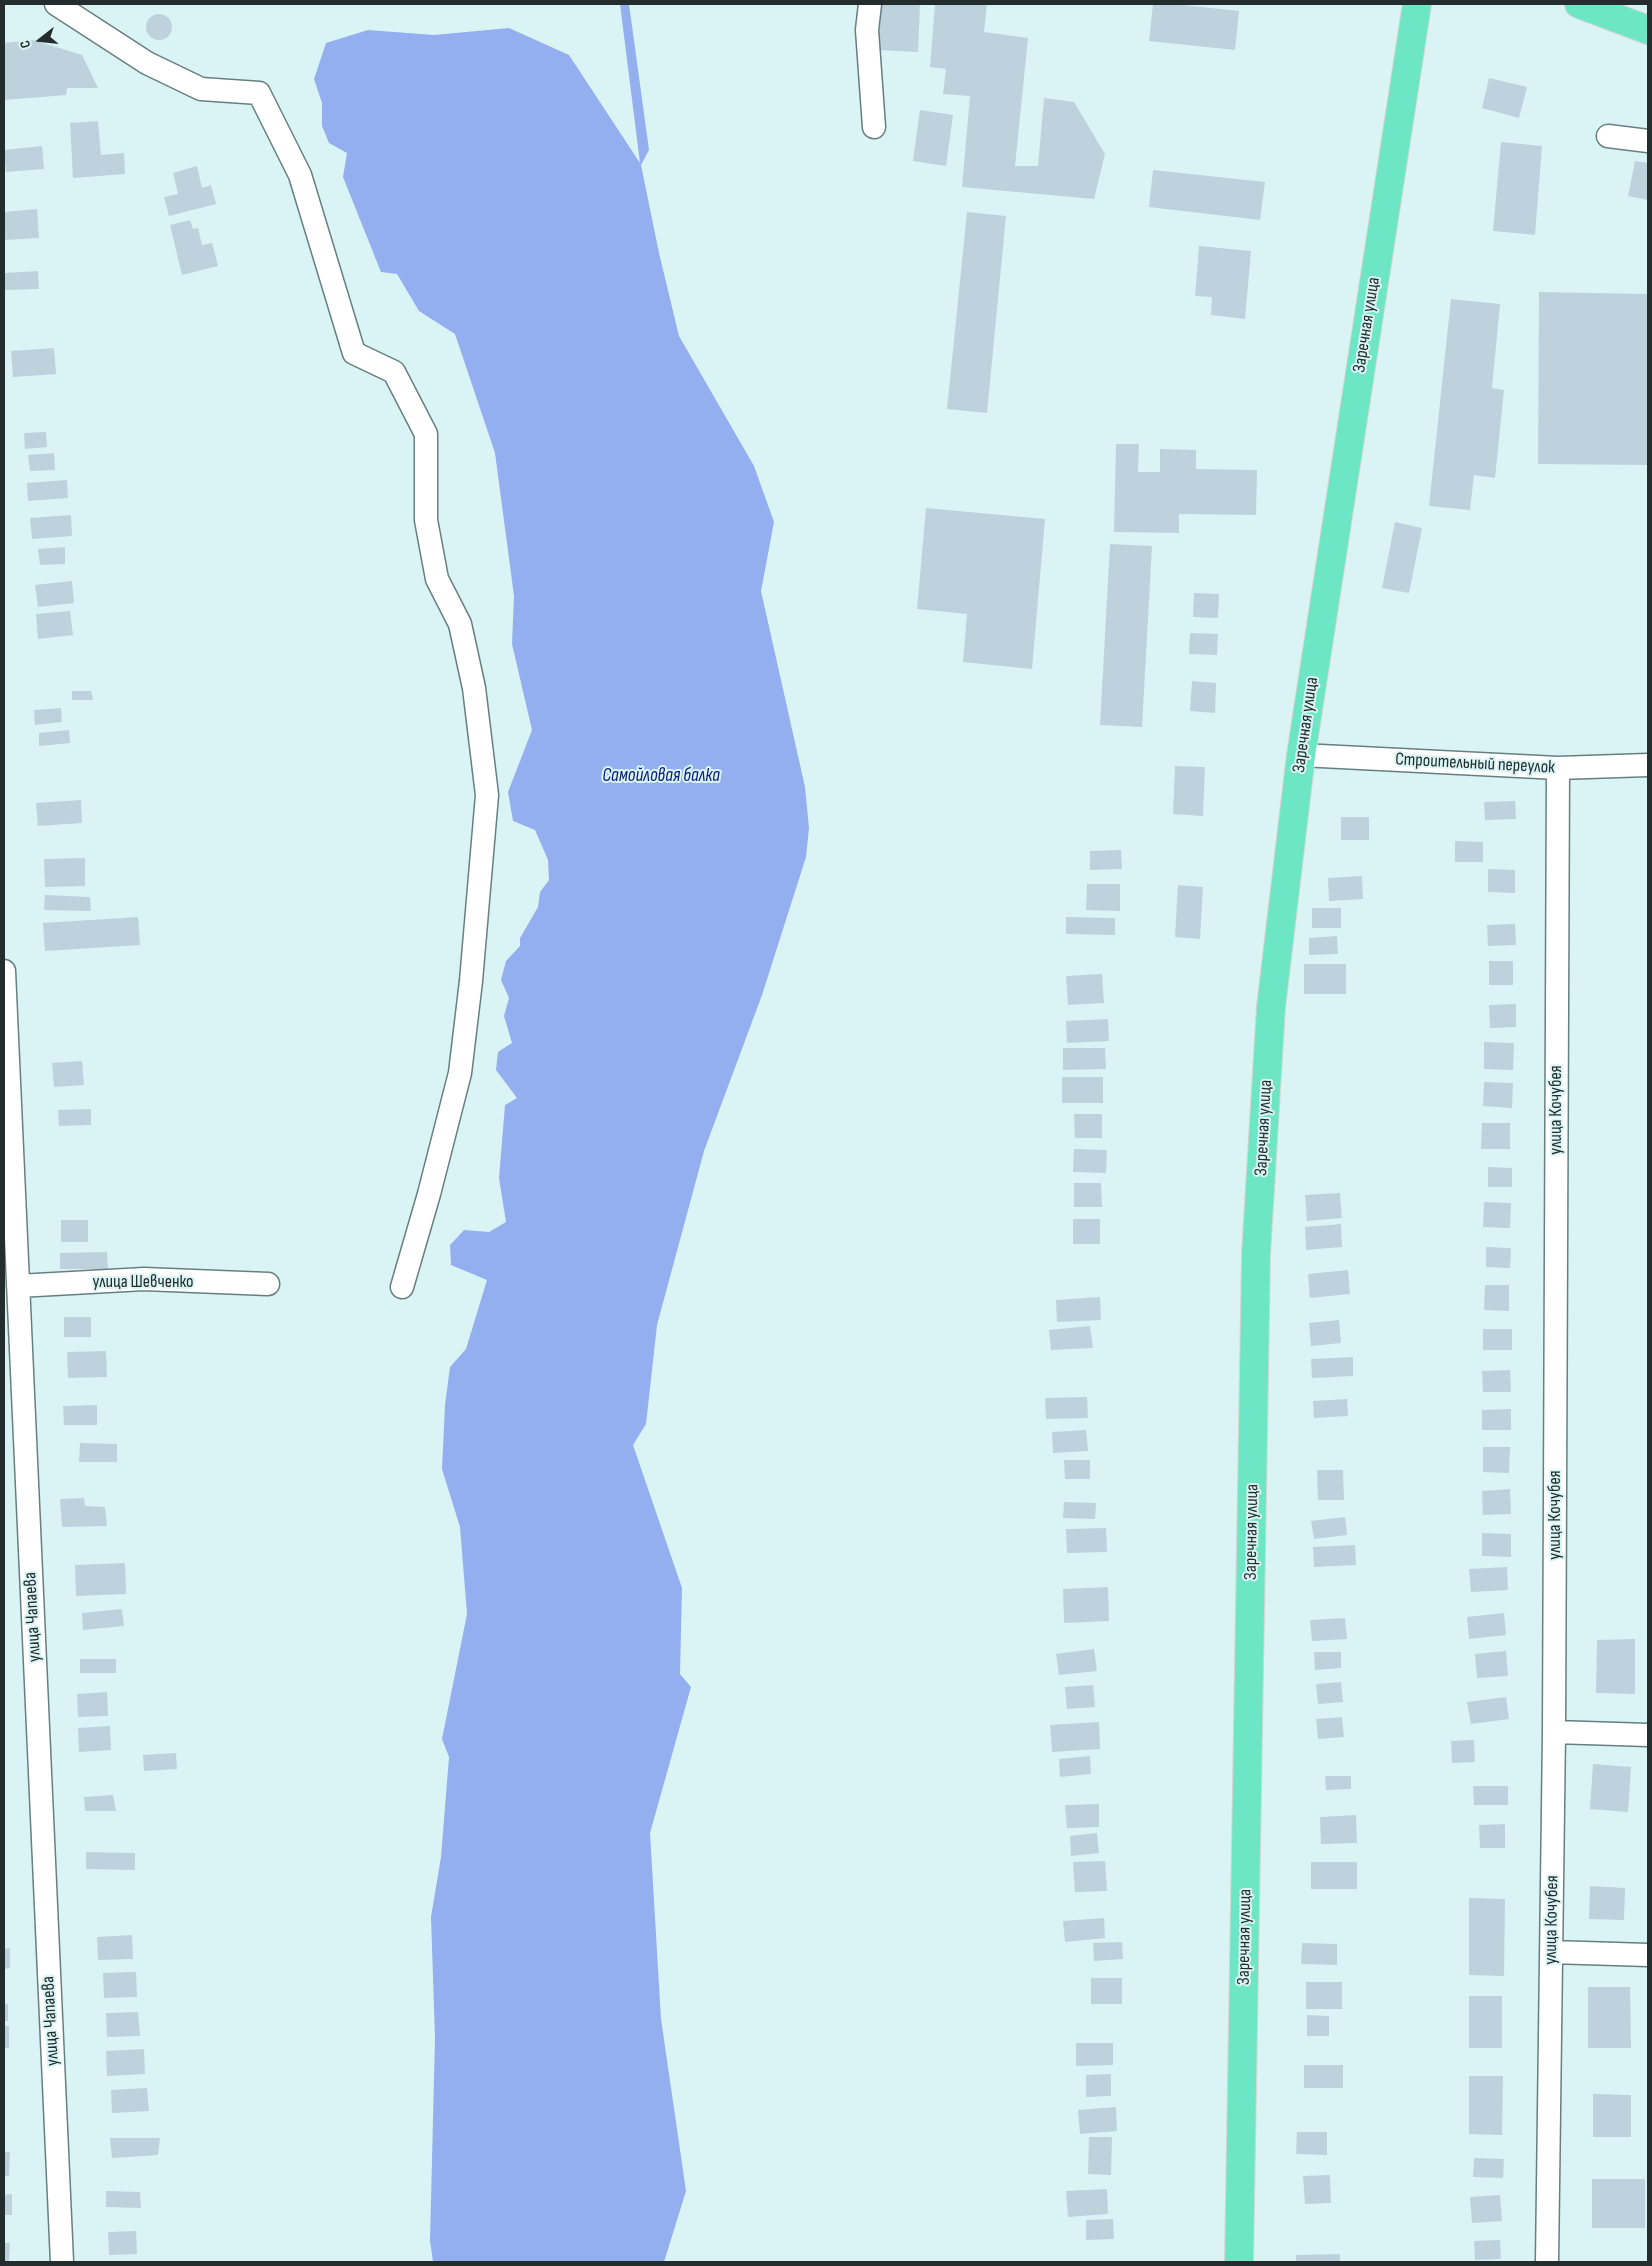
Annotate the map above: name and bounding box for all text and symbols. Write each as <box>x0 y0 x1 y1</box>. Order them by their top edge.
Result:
north arrow <box>15 15 65 65</box>
text: С <box>16 38 34 50</box>
street label: Заречная улица <box>1349 276 1385 374</box>
street label: Заречная улица <box>1289 676 1323 774</box>
street label: Строительный переулок <box>1395 749 1555 779</box>
water label: Самойловая балка <box>602 765 720 787</box>
street label: улица Кочубея <box>1545 1065 1567 1155</box>
street label: Заречная улица <box>1251 1079 1277 1177</box>
street label: улица Шевченко <box>92 1271 194 1293</box>
street label: улица Кочубея <box>1544 1470 1566 1560</box>
street label: Заречная улица <box>1240 1484 1264 1580</box>
street label: улица Чапаева <box>20 1572 46 1662</box>
street label: улица Кочубея <box>1540 1875 1564 1965</box>
street label: Заречная улица <box>1233 1889 1257 1985</box>
street label: улица Чапаева <box>38 1976 64 2066</box>

